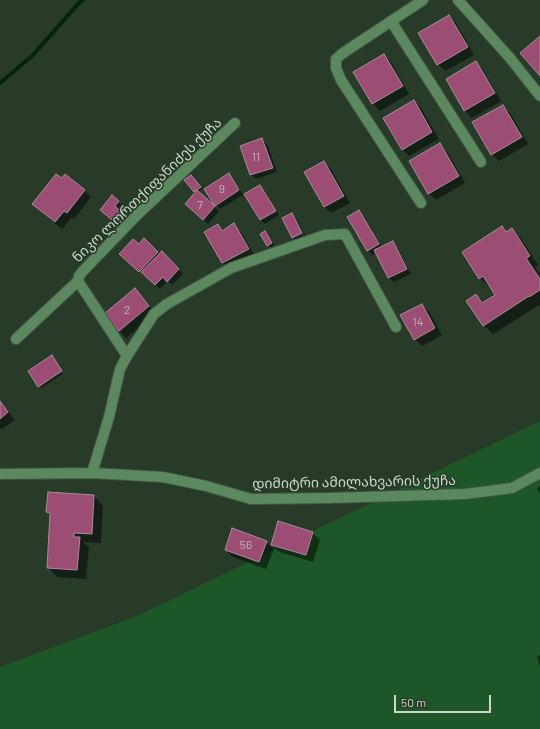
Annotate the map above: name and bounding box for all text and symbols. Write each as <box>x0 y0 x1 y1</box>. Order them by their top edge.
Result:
street label: ნიკო ლორთქიფანიძეს ქუჩა <box>69 114 225 266</box>
house number: 11 <box>252 150 260 164</box>
house number: 9 <box>219 182 225 196</box>
house number: 7 <box>197 198 203 212</box>
house number: 2 <box>124 303 130 317</box>
house number: 14 <box>413 315 423 329</box>
street label: დიმიტრი ამილახვარის ქუჩა <box>252 472 456 492</box>
house number: 56 <box>240 538 252 552</box>
scale bar <box>396 687 493 713</box>
text: 50 m <box>401 695 426 709</box>

